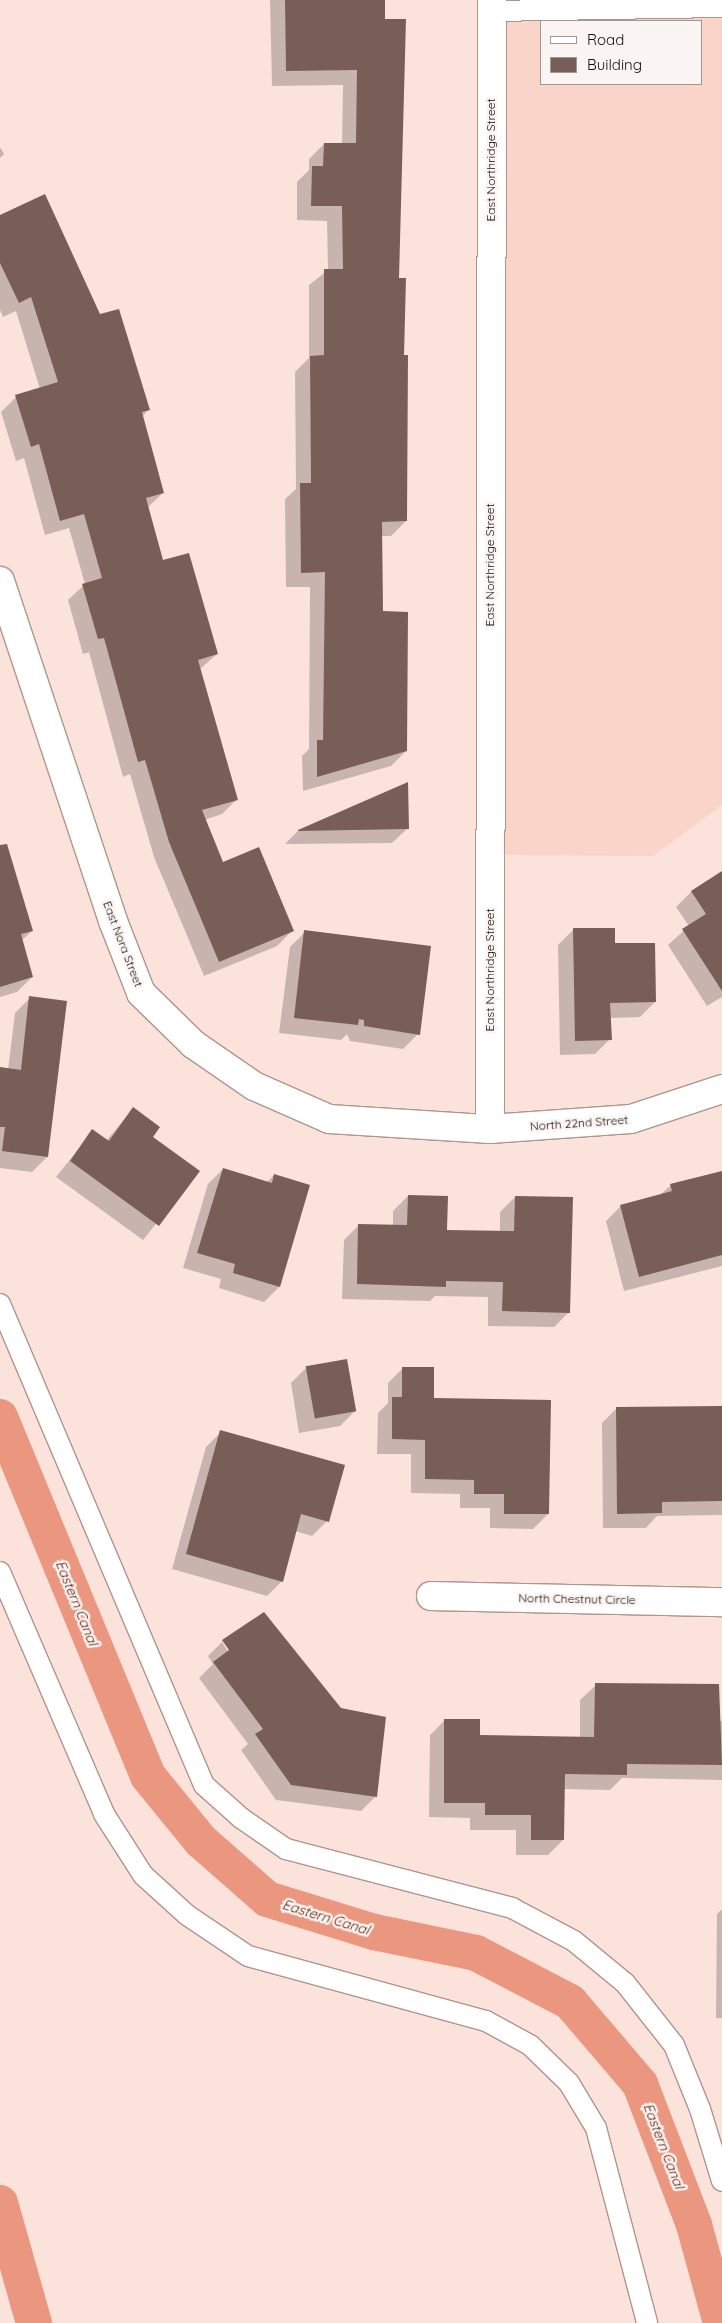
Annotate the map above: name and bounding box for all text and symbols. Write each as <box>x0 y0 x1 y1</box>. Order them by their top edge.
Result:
legend <box>540 20 702 85</box>
text: Road <box>587 30 624 49</box>
text: Building <box>587 55 642 74</box>
street label: East Northridge Street <box>484 98 498 222</box>
street label: East Northridge Street <box>483 503 497 627</box>
street label: East Nora Street <box>100 899 146 989</box>
street label: East Northridge Street <box>483 908 497 1032</box>
street label: North 22nd Street <box>529 1112 629 1134</box>
water label: Eastern Canal <box>52 1558 102 1648</box>
street label: North Chestnut Circle <box>518 1591 636 1607</box>
water label: Eastern Canal <box>280 1896 372 1938</box>
water label: Eastern Canal <box>640 2101 688 2191</box>

